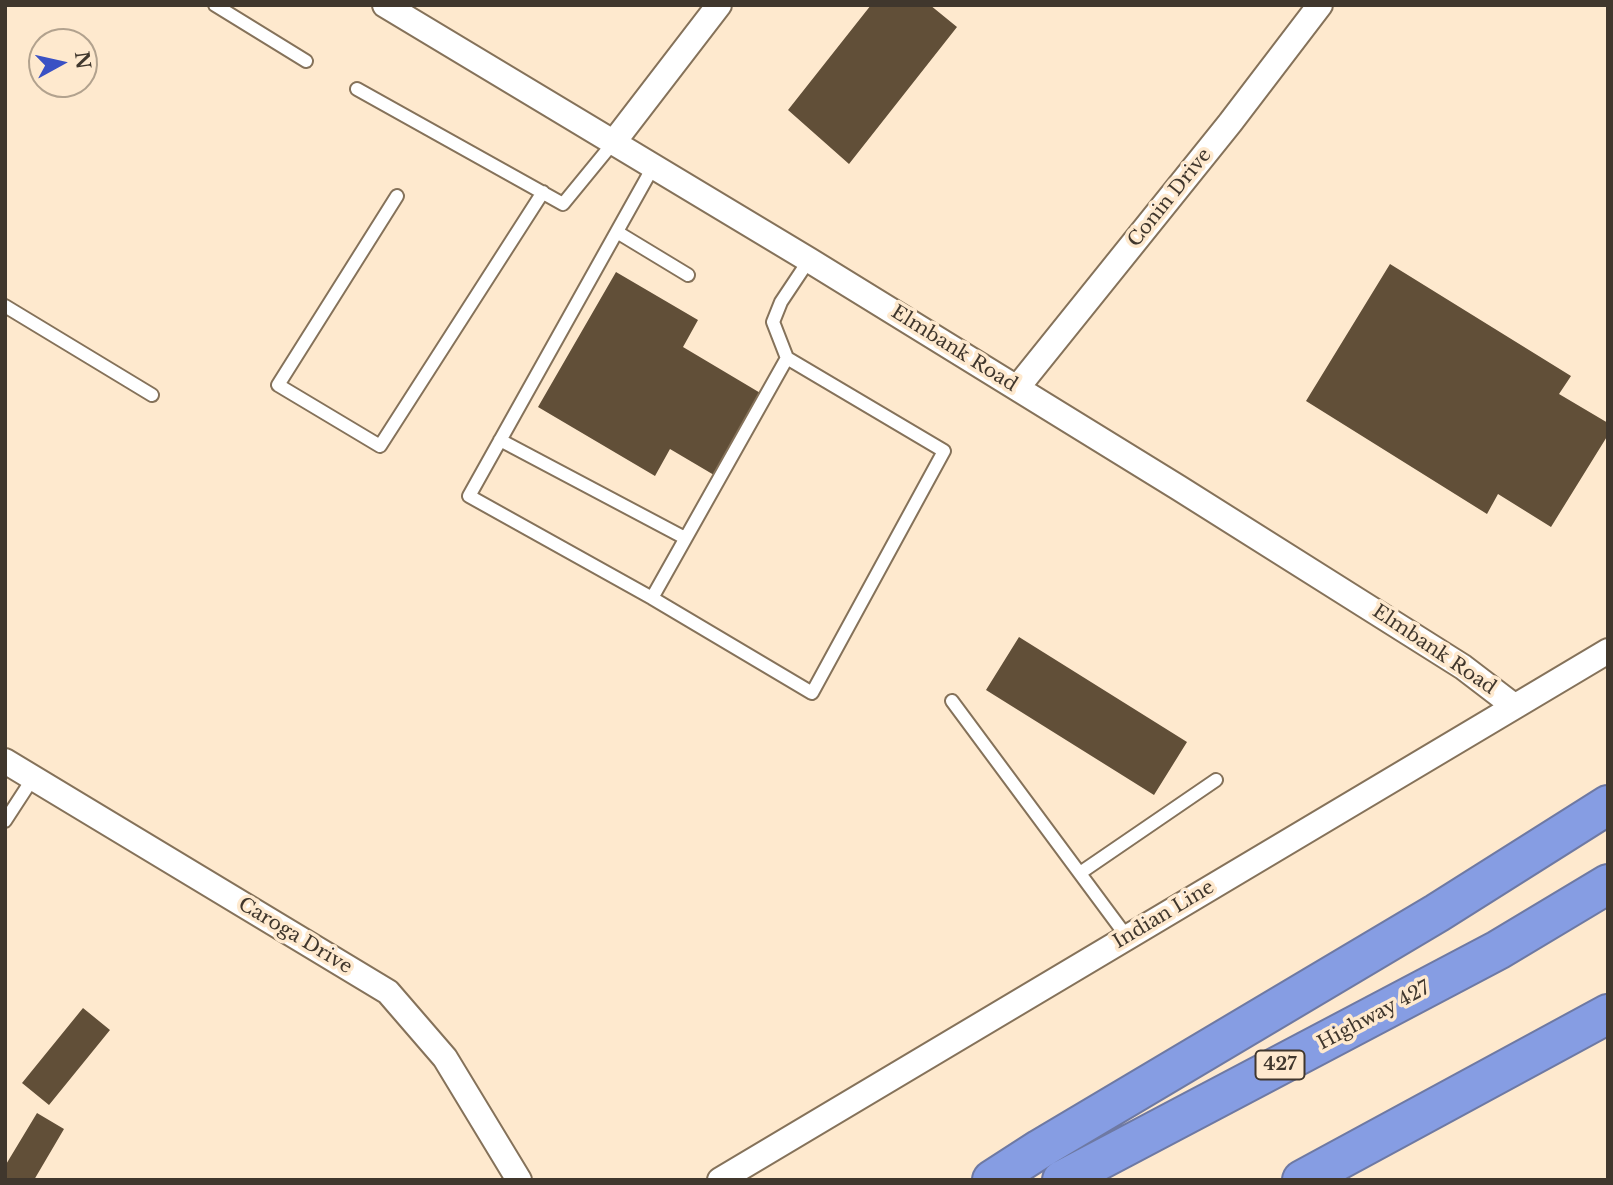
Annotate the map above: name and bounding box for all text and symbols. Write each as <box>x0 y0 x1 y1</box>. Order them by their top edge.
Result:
north arrow <box>28 28 98 98</box>
text: N <box>70 50 95 71</box>
street label: Conin Drive <box>1123 144 1217 252</box>
street label: Elmbank Road <box>887 301 1021 397</box>
street label: Elmbank Road <box>1368 600 1500 700</box>
street label: Indian Line <box>1109 876 1219 954</box>
street label: Caroga Drive <box>234 893 356 979</box>
street label: Highway 427 <box>1314 977 1434 1055</box>
road number: 427 <box>1256 1050 1304 1080</box>

